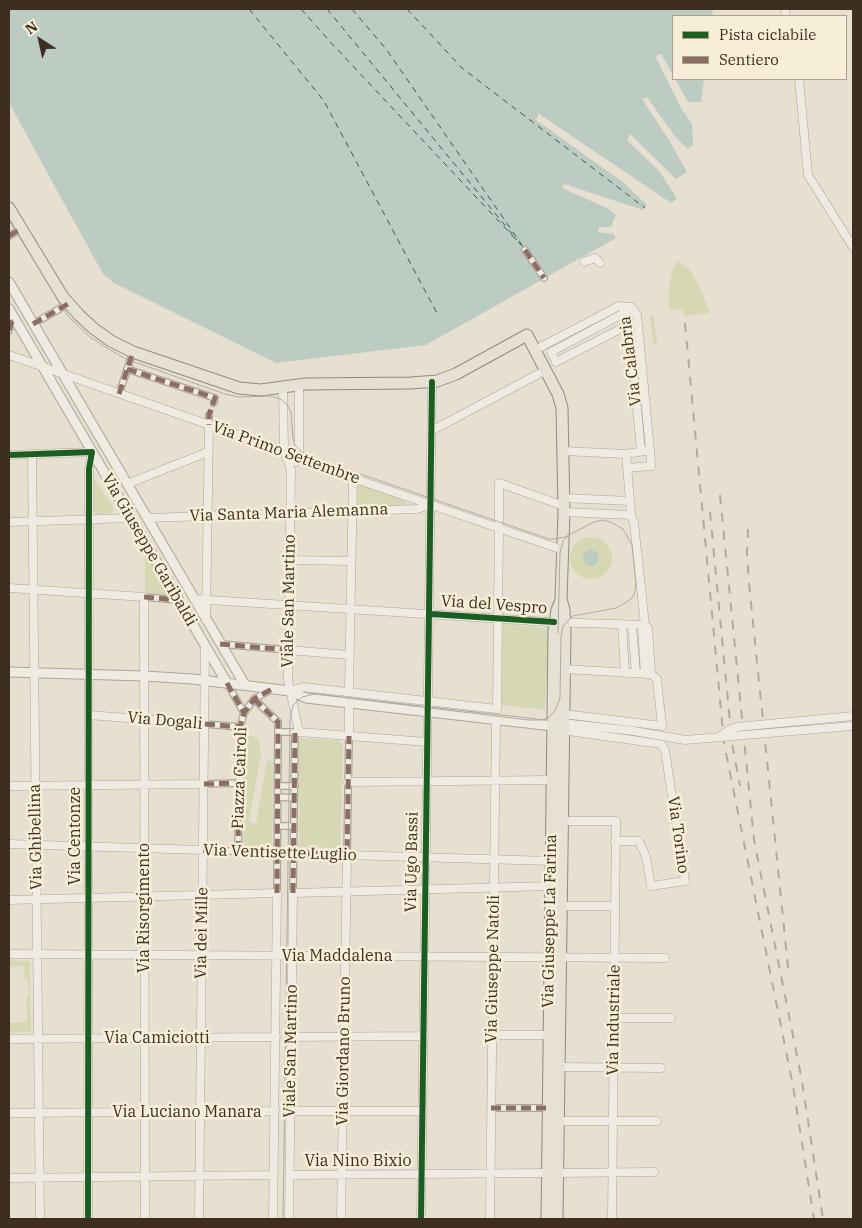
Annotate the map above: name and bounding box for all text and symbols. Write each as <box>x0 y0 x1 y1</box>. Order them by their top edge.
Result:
north arrow <box>15 15 65 65</box>
legend <box>672 15 847 80</box>
text: N <box>22 17 41 38</box>
text: Pista ciclabile <box>719 25 816 44</box>
text: Sentiero <box>719 50 779 69</box>
street label: Via Calabria <box>616 315 646 407</box>
street label: Via Primo Settembre <box>209 417 363 489</box>
street label: Via Giuseppe Garibaldi <box>97 470 201 630</box>
street label: Via Santa Maria Alemanna <box>189 500 389 526</box>
street label: Viale San Martino <box>278 534 300 668</box>
street label: Via del Vespro <box>440 592 548 618</box>
street label: Via Dogali <box>127 708 203 734</box>
street label: Piazza Cairoli <box>229 726 251 830</box>
street label: Via Ghibellina <box>25 784 47 890</box>
street label: Via Centonze <box>65 787 85 885</box>
street label: Via Torino <box>663 795 693 875</box>
street label: Via Ugo Bassi <box>402 812 422 912</box>
street label: Via Giuseppe La Farina <box>539 834 561 1008</box>
street label: Via Ventisette Luglio <box>203 841 357 865</box>
street label: Via Risorgimento <box>134 843 154 973</box>
street label: Via dei Mille <box>192 887 212 979</box>
street label: Via Giuseppe Natoli <box>482 895 504 1043</box>
street label: Via Maddalena <box>281 946 393 966</box>
street label: Via Industriale <box>603 964 625 1076</box>
street label: Via Giordano Bruno <box>333 976 355 1126</box>
street label: Viale San Martino <box>280 984 302 1118</box>
street label: Via Camiciotti <box>104 1028 210 1048</box>
street label: Via Luciano Manara <box>112 1102 262 1122</box>
street label: Via Nino Bixio <box>304 1151 412 1171</box>

